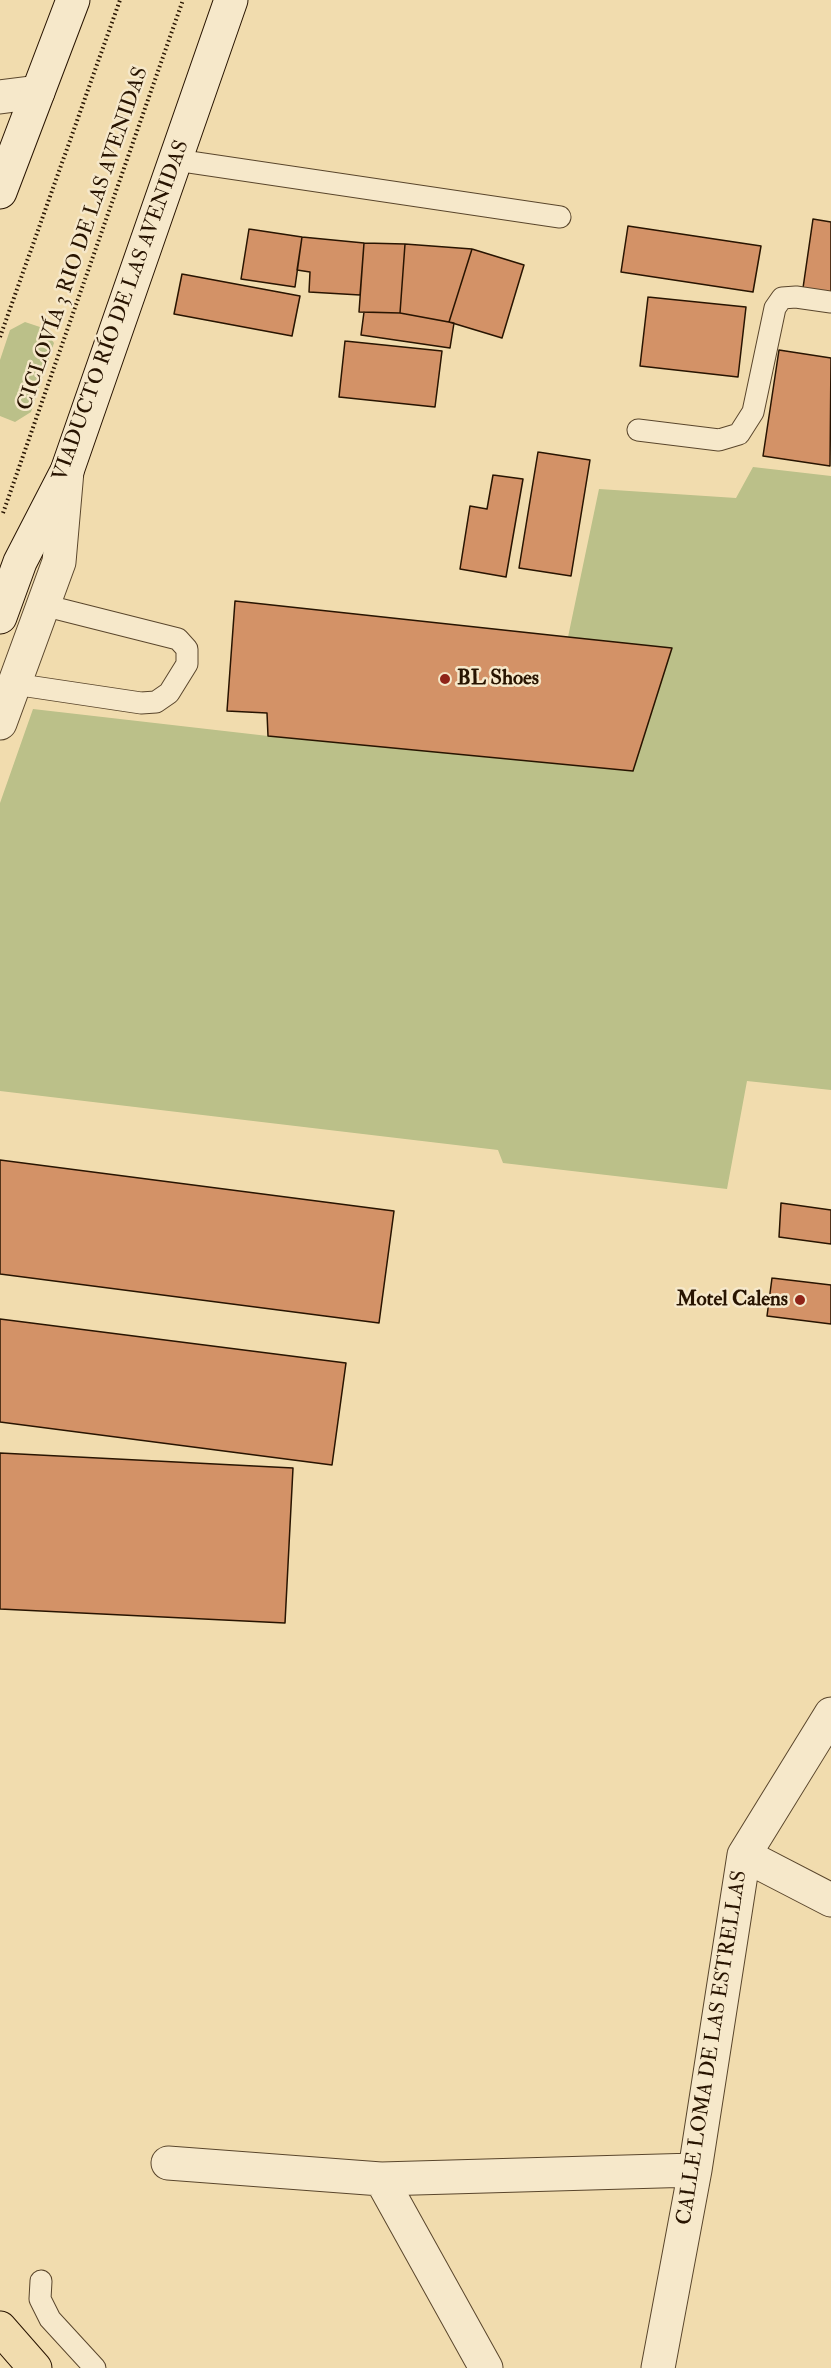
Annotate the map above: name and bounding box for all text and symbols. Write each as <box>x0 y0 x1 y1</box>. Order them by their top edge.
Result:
street label: CICLOVÍA 3 RIO DE LAS AVENIDAS <box>13 64 155 414</box>
street label: VIADUCTO RÍO DE LAS AVENIDAS <box>48 137 196 485</box>
place label: BL Shoes <box>457 666 539 692</box>
marker: BL Shoes <box>438 672 452 686</box>
place label: Motel Calens <box>677 1287 788 1313</box>
marker: Motel Calens <box>793 1293 807 1307</box>
street label: CALLE LOMA DE LAS ESTRELLAS <box>672 1869 754 2227</box>

